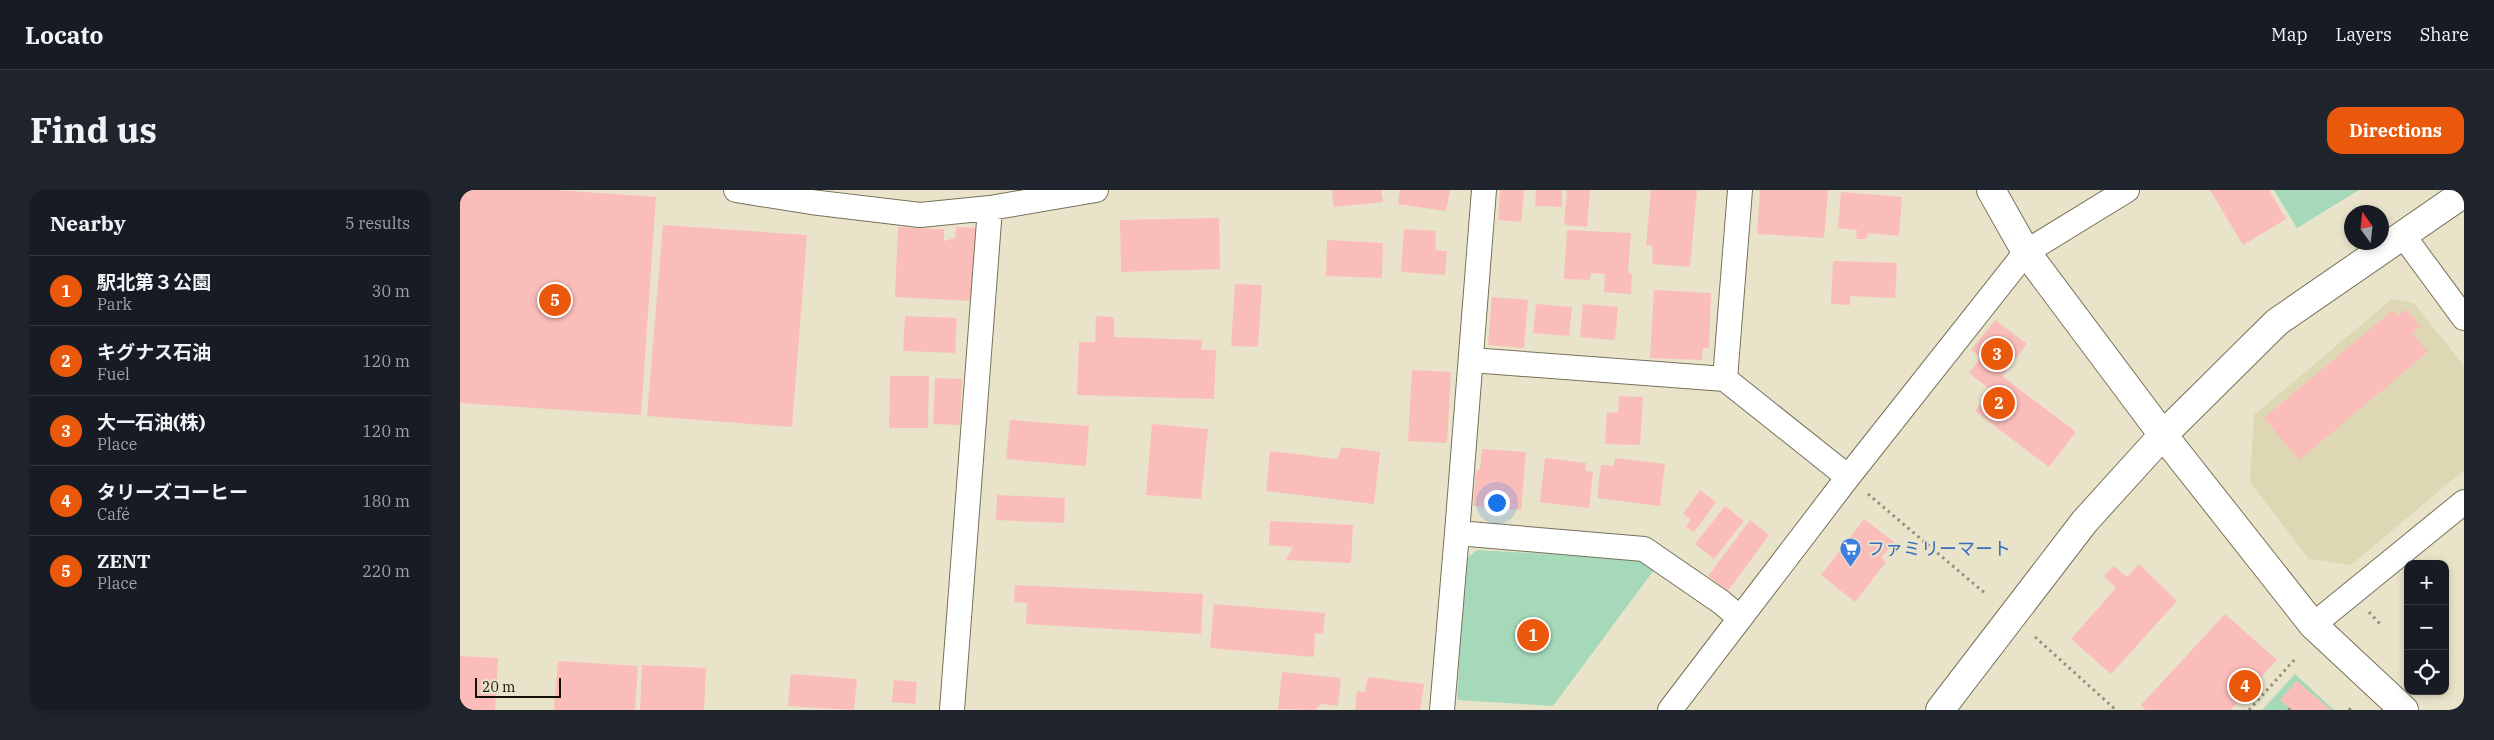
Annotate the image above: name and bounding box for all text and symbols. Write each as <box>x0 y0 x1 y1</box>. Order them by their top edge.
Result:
text: Locato <box>25 19 103 51</box>
text: Map <box>2271 23 2308 46</box>
text: Layers <box>2336 23 2392 46</box>
text: Share <box>2420 23 2469 46</box>
text: Find us <box>30 107 157 153</box>
button: Directions <box>2327 107 2464 154</box>
north arrow <box>2344 205 2389 250</box>
text: Nearby <box>50 209 126 237</box>
text: 5 results <box>345 213 410 233</box>
text: 駅北第３公園 <box>97 270 211 294</box>
text: 1 <box>61 281 71 301</box>
text: 30 m <box>372 281 410 301</box>
pin: 5 <box>539 281 571 319</box>
text: Park <box>97 294 132 314</box>
pin: 3 <box>1981 335 2013 373</box>
text: キグナス石油 <box>97 340 211 364</box>
text: 2 <box>61 351 71 371</box>
text: 120 m <box>362 351 410 371</box>
text: Fuel <box>97 364 130 384</box>
pin: 2 <box>1983 384 2015 422</box>
text: 大一石油(株) <box>97 410 206 434</box>
text: 3 <box>61 421 71 441</box>
text: 120 m <box>362 421 410 441</box>
text: Place <box>97 434 137 454</box>
text: タリーズコーヒー <box>97 480 248 504</box>
your location <box>1484 490 1510 516</box>
text: 4 <box>61 491 71 511</box>
text: 180 m <box>362 491 410 511</box>
text: Café <box>97 504 130 524</box>
supermarket icon: ファミリーマート <box>1839 536 1863 567</box>
place label: ファミリーマート <box>1867 537 2011 560</box>
text: ZENT <box>97 549 150 573</box>
map controls <box>2404 560 2449 695</box>
button: + <box>2404 560 2449 605</box>
text: 5 <box>61 561 71 581</box>
text: 220 m <box>362 561 410 581</box>
text: Place <box>97 573 137 593</box>
button: − <box>2404 605 2449 650</box>
pin: 1 <box>1517 616 1549 654</box>
button: locate <box>2404 650 2449 695</box>
pin: 4 <box>2229 667 2261 705</box>
scale bar <box>475 675 561 698</box>
text: 20 m <box>482 678 515 696</box>

